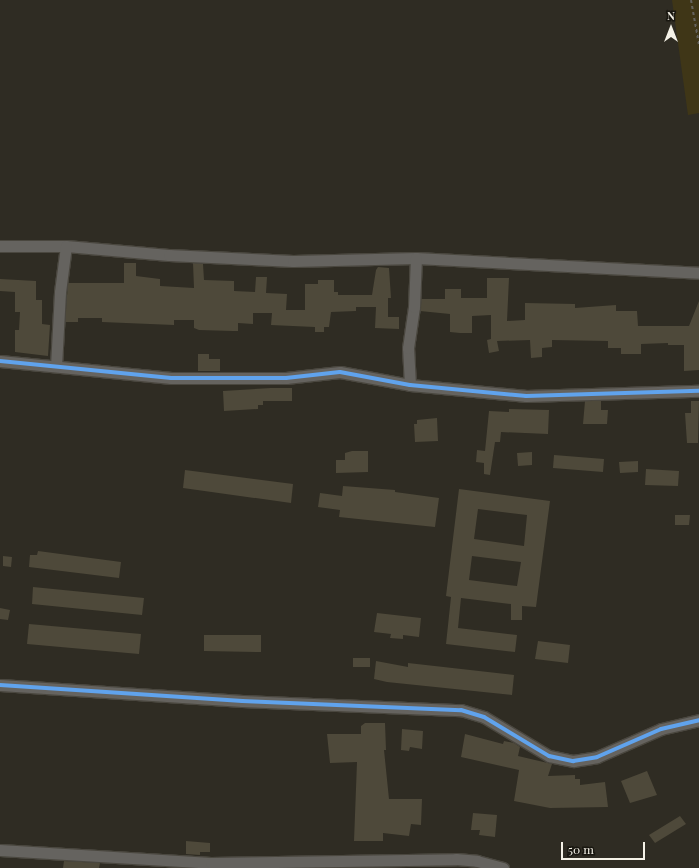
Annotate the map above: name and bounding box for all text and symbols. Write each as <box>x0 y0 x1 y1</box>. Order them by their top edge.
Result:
north arrow <box>651 8 691 48</box>
text: N <box>667 8 675 23</box>
scale bar <box>563 834 647 860</box>
text: 50 m <box>568 841 594 857</box>

